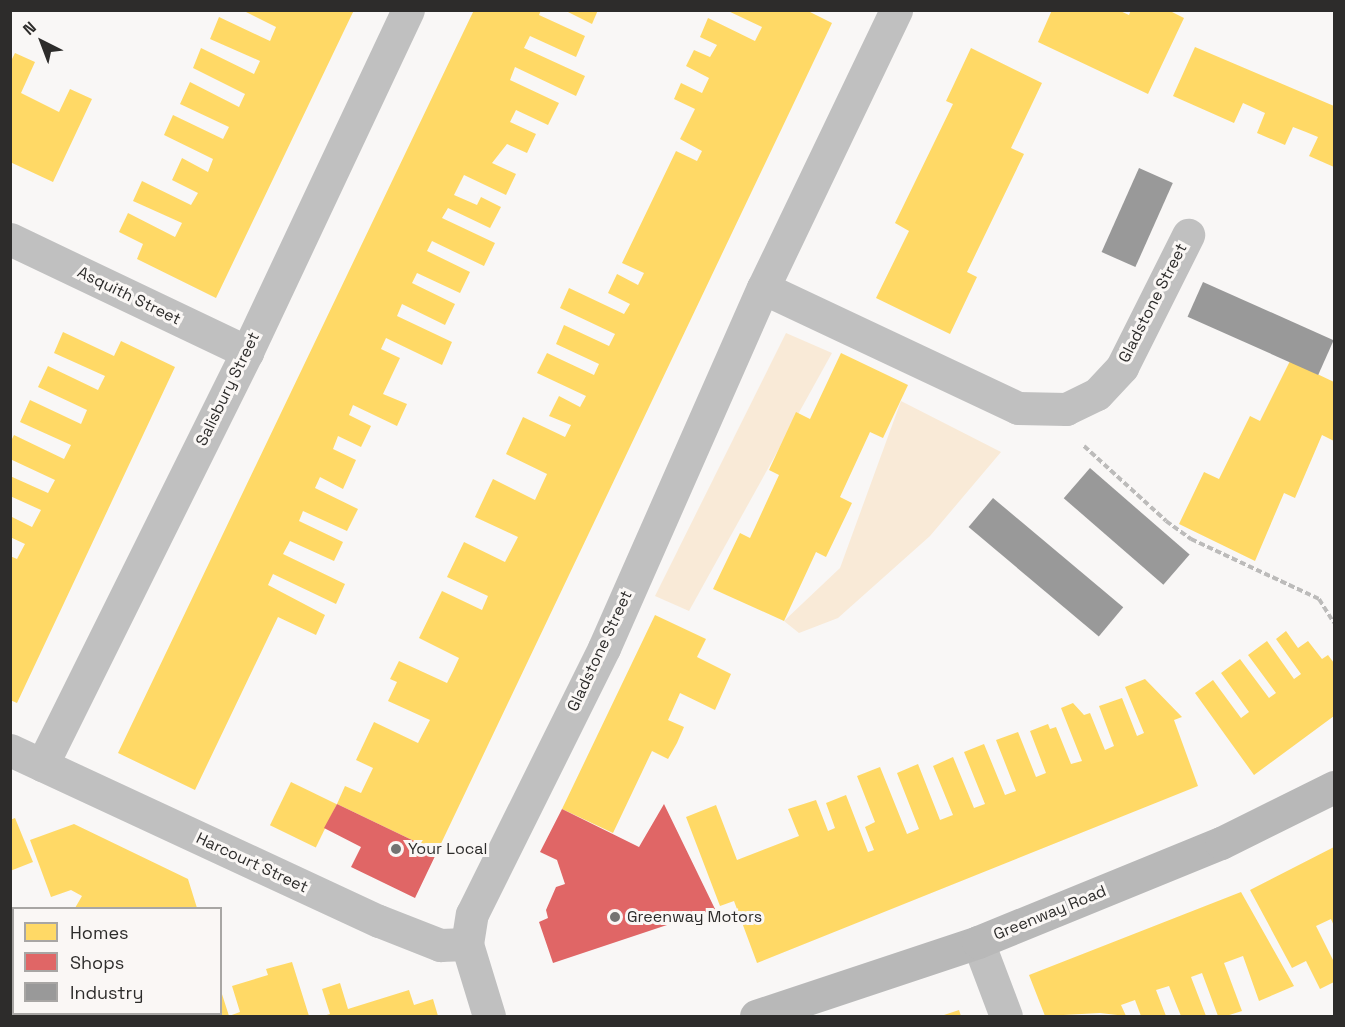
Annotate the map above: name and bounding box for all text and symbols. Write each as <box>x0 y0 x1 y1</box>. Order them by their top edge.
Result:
north arrow <box>12 12 72 72</box>
text: N <box>19 17 41 40</box>
street label: Gladstone Street <box>1115 240 1191 366</box>
street label: Asquith Street <box>74 263 184 329</box>
street label: Salisbury Street <box>192 329 264 449</box>
street label: Gladstone Street <box>564 587 636 715</box>
street label: Harcourt Street <box>193 829 311 897</box>
place label: Your Local <box>408 839 487 859</box>
marker: Your Local <box>389 842 403 856</box>
street label: Greenway Road <box>991 882 1109 944</box>
legend <box>12 907 222 1015</box>
place label: Greenway Motors <box>627 907 762 927</box>
marker: Greenway Motors <box>608 910 622 924</box>
text: Homes <box>70 921 129 944</box>
text: Shops <box>70 951 124 974</box>
text: Industry <box>70 981 143 1004</box>

